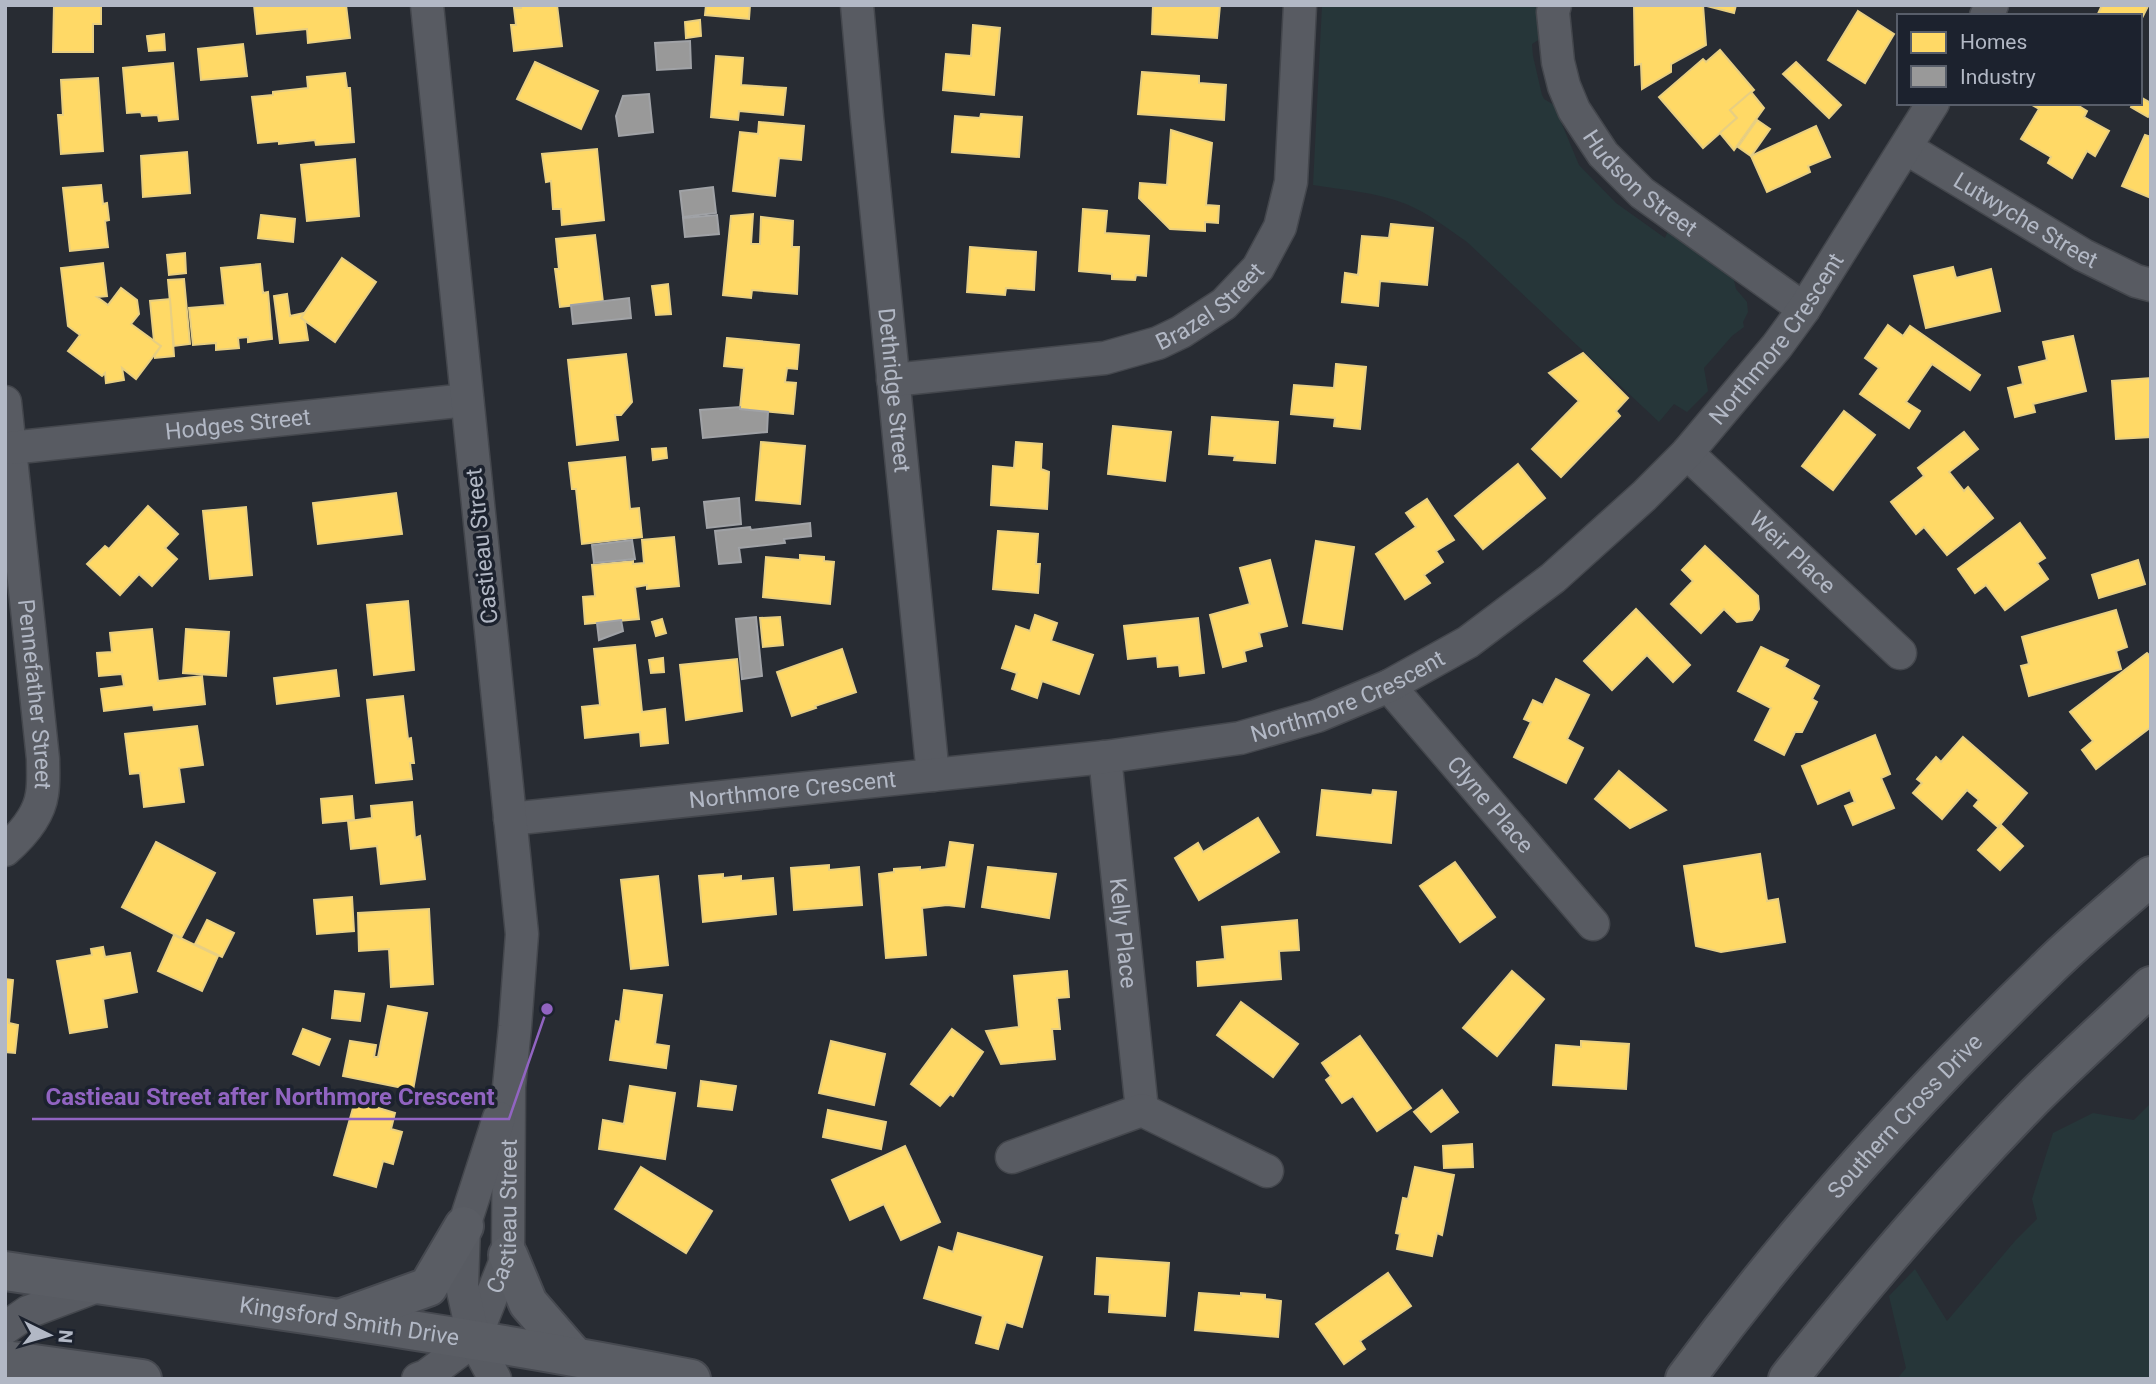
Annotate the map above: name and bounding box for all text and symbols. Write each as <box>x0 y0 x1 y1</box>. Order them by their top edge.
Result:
legend <box>1897 14 2142 105</box>
text: Homes <box>1960 30 2027 54</box>
text: Industry <box>1960 65 2036 89</box>
street label: Hudson Street <box>1577 125 1703 242</box>
street label: Lutwyche Street <box>1949 167 2102 274</box>
street label: Northmore Crescent <box>1703 248 1849 430</box>
street label: Brazel Street <box>1151 257 1269 356</box>
street label: Dethridge Street <box>873 307 916 474</box>
street label: Hodges Street <box>164 403 312 445</box>
street label: Castieau Street <box>460 467 504 625</box>
street label: Weir Place <box>1744 505 1841 599</box>
street label: Pennefather Street <box>13 598 57 791</box>
street label: Northmore Crescent <box>1247 644 1449 748</box>
street label: Clyne Place <box>1442 750 1539 858</box>
street label: Northmore Crescent <box>688 765 897 814</box>
street label: Kelly Place <box>1104 876 1143 990</box>
street label: Southern Cross Drive <box>1822 1028 1988 1204</box>
callout: Castieau Street after Northmore Crescent <box>32 1074 509 1119</box>
text: Castieau Street after Northmore Crescent <box>45 1083 495 1111</box>
street label: Castieau Street <box>481 1139 522 1297</box>
street label: Kingsford Smith Drive <box>238 1291 461 1351</box>
north arrow <box>14 1300 84 1370</box>
text: N <box>53 1329 77 1344</box>

